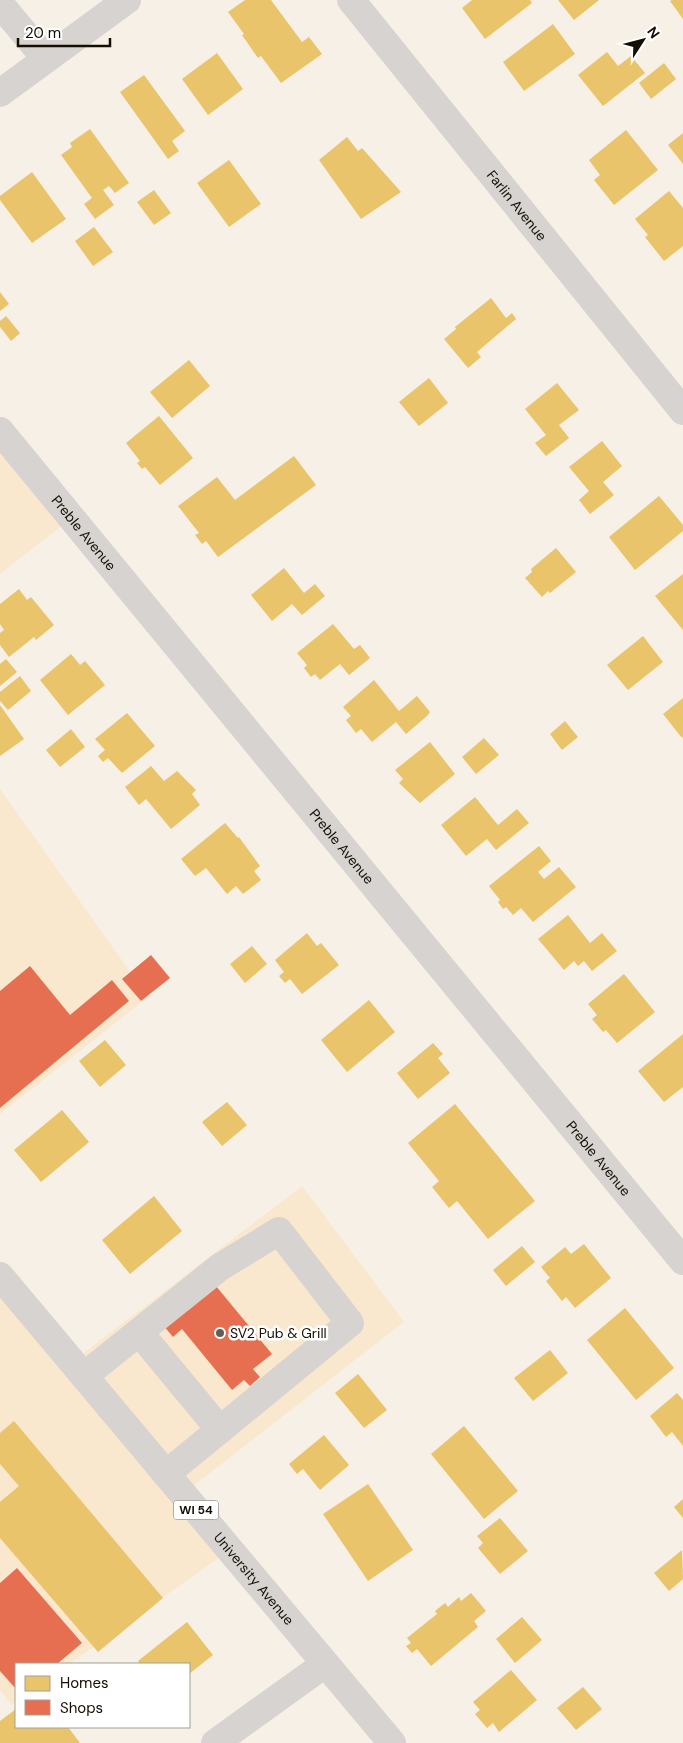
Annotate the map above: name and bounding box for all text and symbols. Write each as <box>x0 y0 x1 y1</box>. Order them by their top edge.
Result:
scale bar <box>18 15 110 47</box>
north arrow <box>618 15 668 65</box>
text: 20 m <box>25 23 61 43</box>
text: N <box>643 23 664 42</box>
street label: Farlin Avenue <box>483 166 551 244</box>
street label: Preble Avenue <box>48 492 120 574</box>
street label: Preble Avenue <box>306 805 378 888</box>
street label: Preble Avenue <box>562 1117 635 1200</box>
place label: SV2 Pub & Grill <box>230 1324 327 1342</box>
marker: SV2 Pub & Grill <box>214 1327 226 1339</box>
road number: WI 54 <box>174 1500 218 1520</box>
street label: University Avenue <box>210 1528 298 1629</box>
legend <box>15 1663 190 1728</box>
text: Homes <box>60 1673 109 1693</box>
text: Shops <box>60 1698 103 1718</box>

